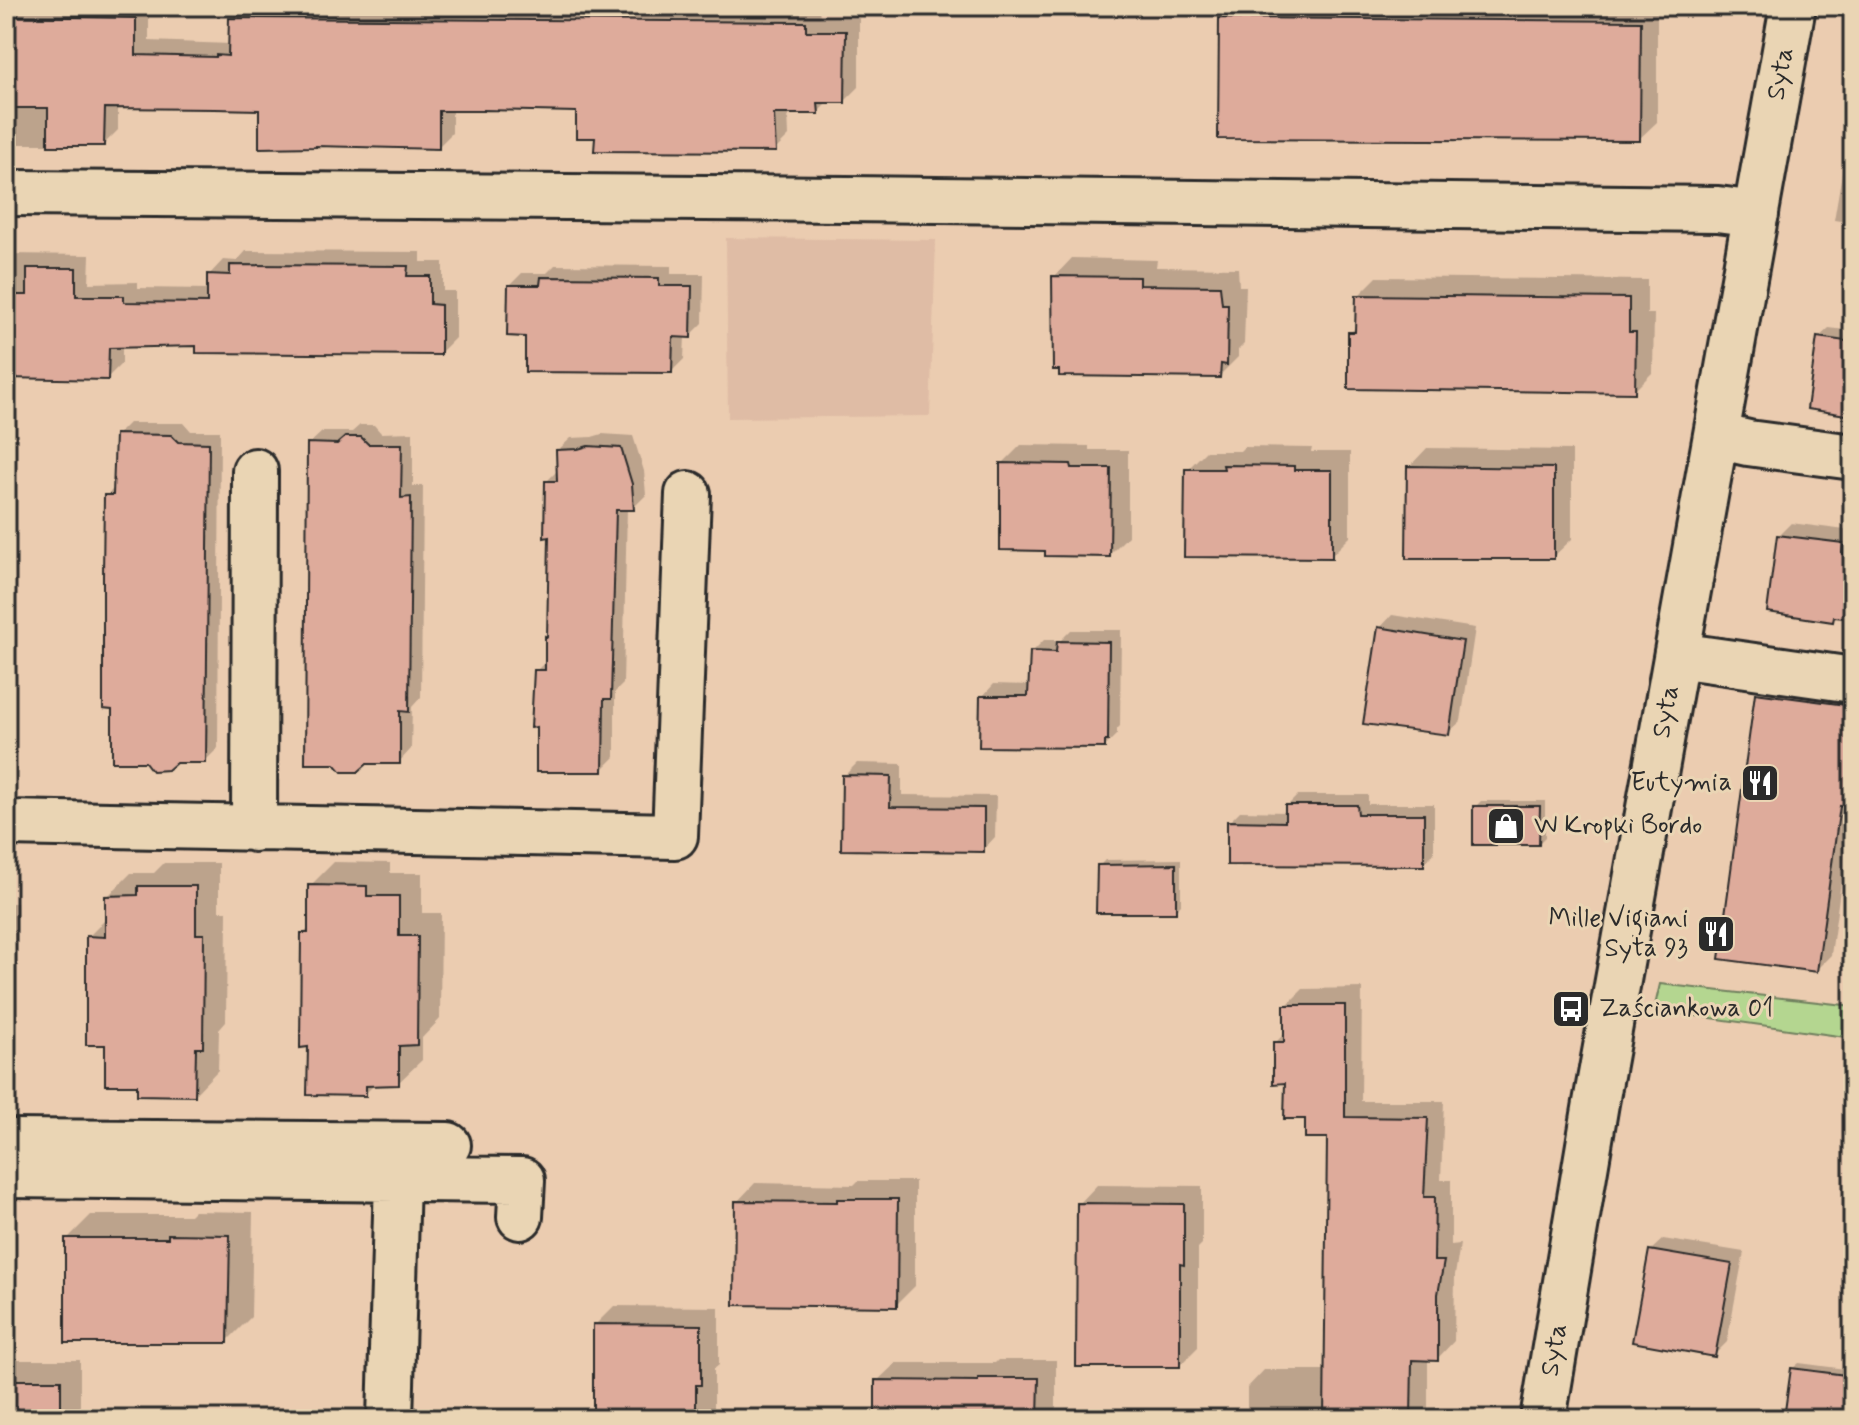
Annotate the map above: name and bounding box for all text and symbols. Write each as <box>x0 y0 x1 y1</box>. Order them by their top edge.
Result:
street label: Syta <box>1759 45 1802 103</box>
street label: Syta <box>1645 683 1688 741</box>
restaurant icon: Eutymia <box>1739 762 1781 804</box>
place label: Eutymia <box>1631 766 1732 800</box>
shop icon: W Kropki Bordo <box>1485 805 1527 847</box>
place label: W Kropki Bordo <box>1534 809 1702 843</box>
place label: Mille Vigiani Syta 93 <box>1548 902 1688 966</box>
restaurant icon: Mille Vigiani Syta 93 <box>1695 913 1737 955</box>
bus stop icon: Zaściankowa 01 <box>1550 988 1592 1030</box>
place label: Zaściankowa 01 <box>1599 992 1773 1026</box>
street label: Syta <box>1533 1321 1576 1379</box>

